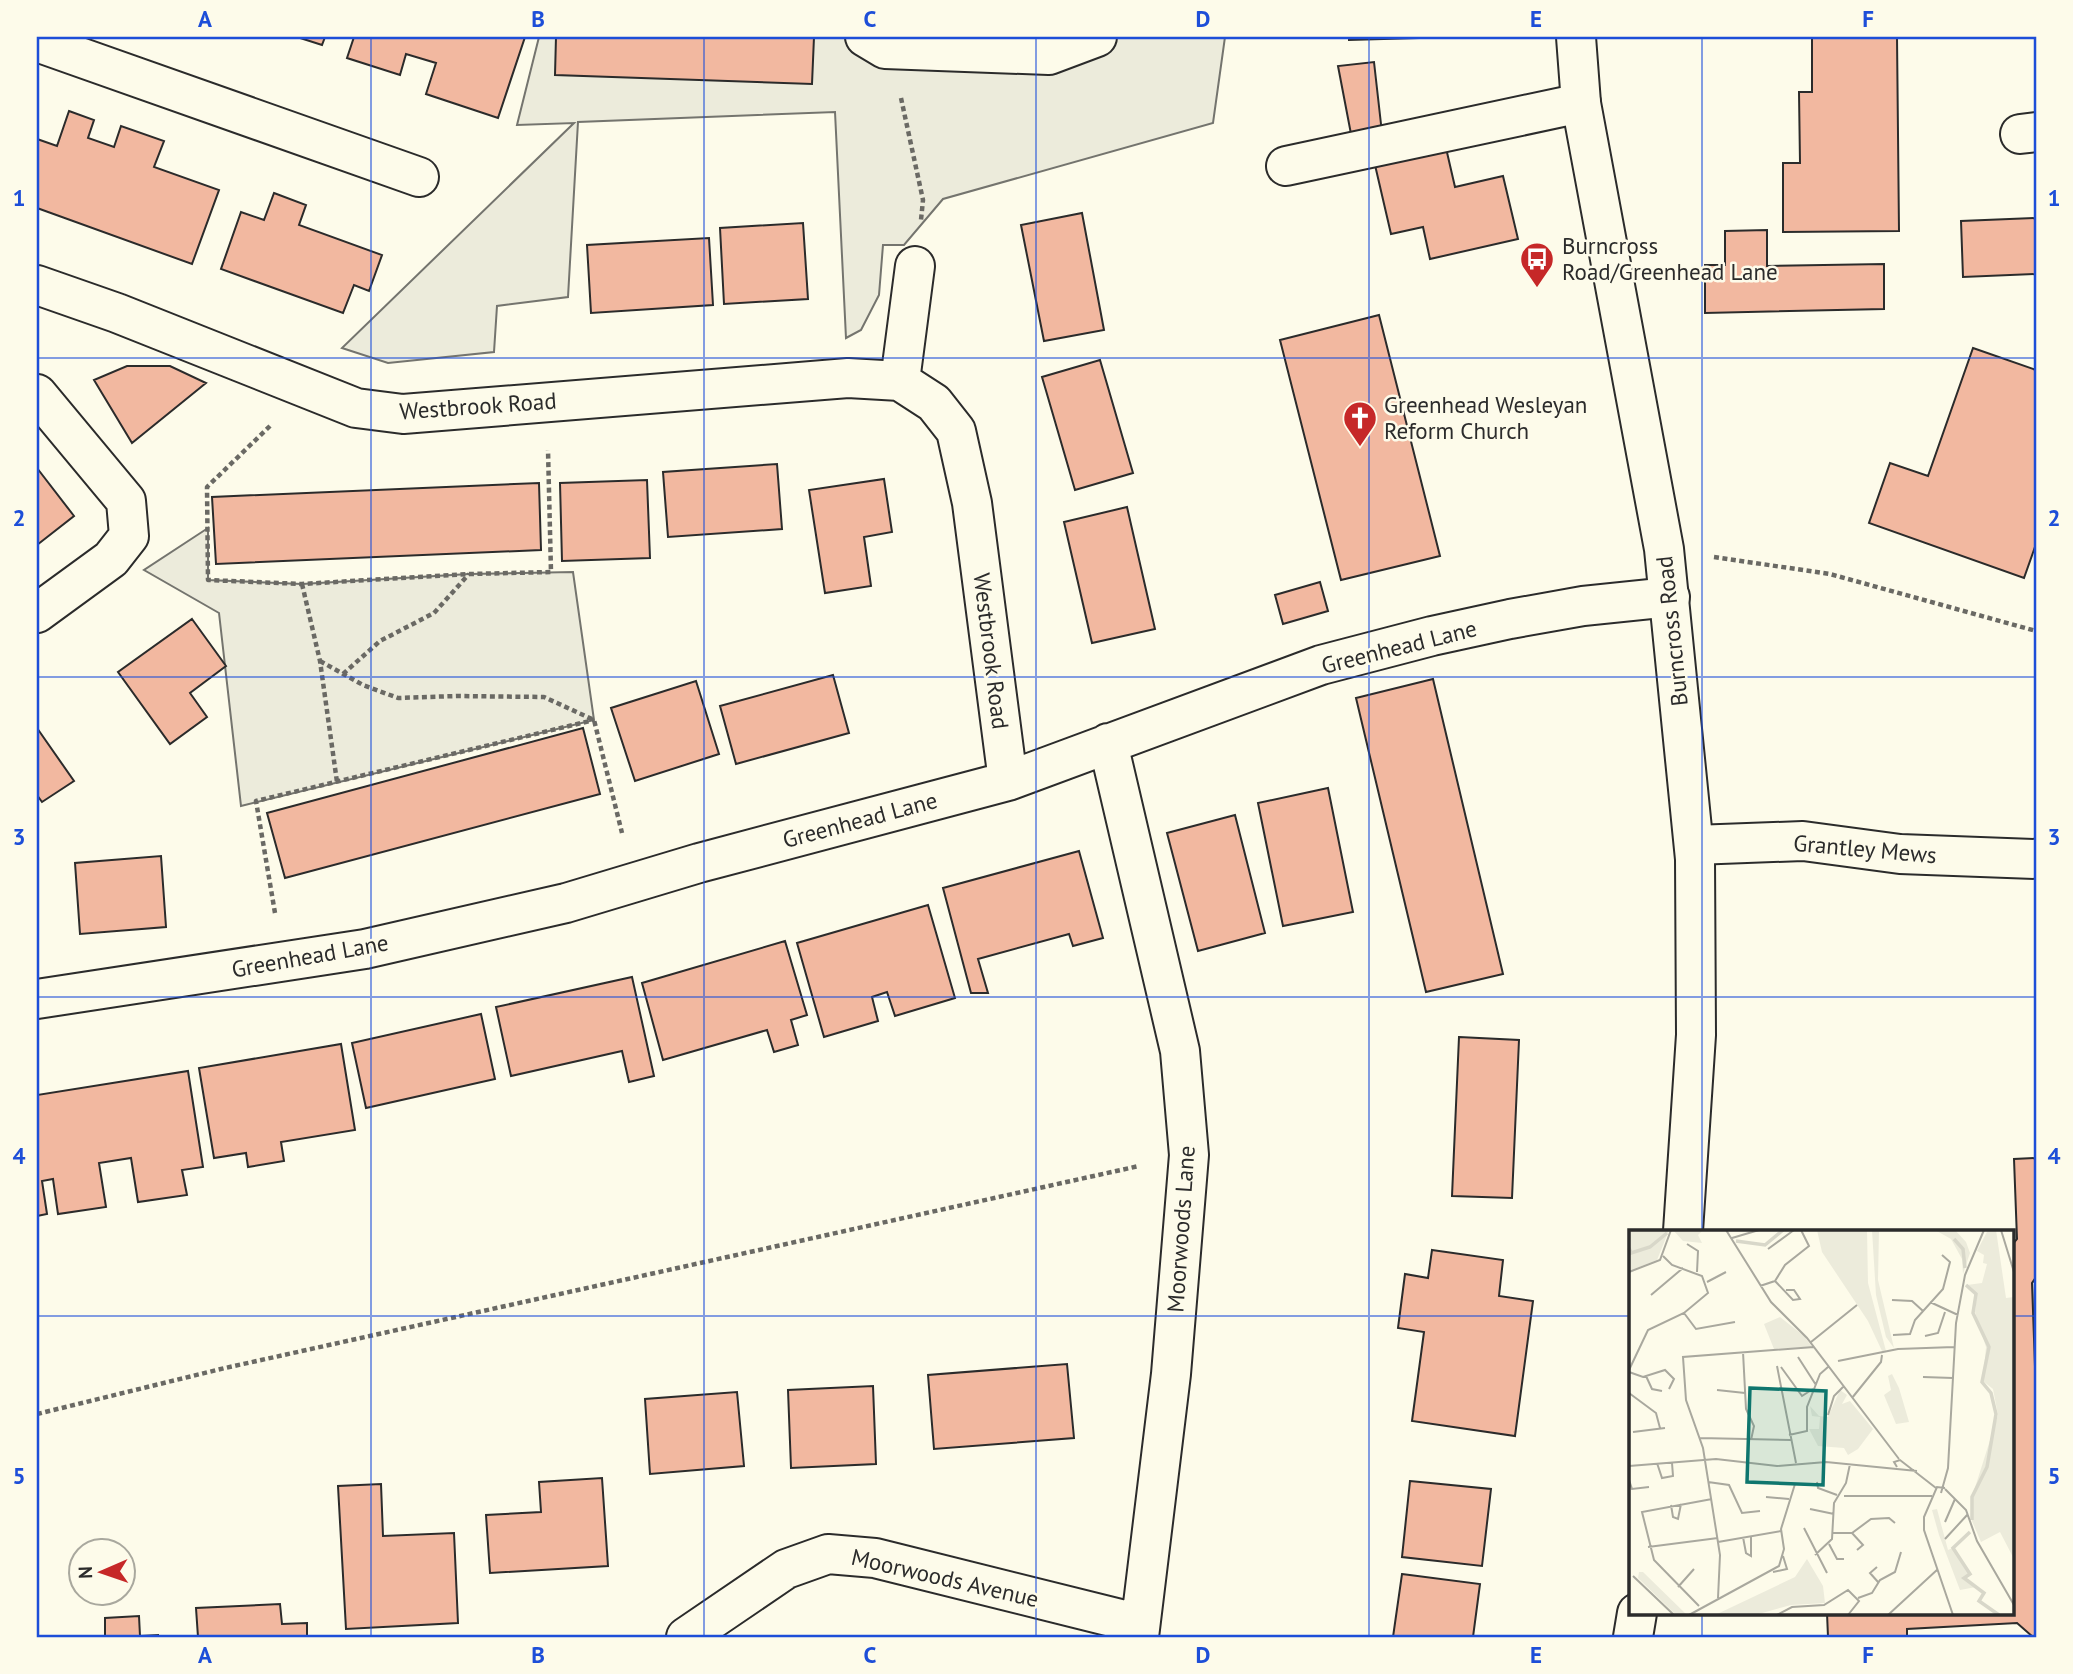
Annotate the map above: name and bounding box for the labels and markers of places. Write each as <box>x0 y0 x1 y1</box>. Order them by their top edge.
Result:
place label: Burncross Road/Greenhead Lane <box>1562 231 1778 286</box>
bus stop icon: Burncross Road/Greenhead Lane <box>1518 240 1556 289</box>
place label: Greenhead Wesleyan Reform Church <box>1384 390 1587 445</box>
church icon: Greenhead Wesleyan Reform Church <box>1341 399 1379 448</box>

